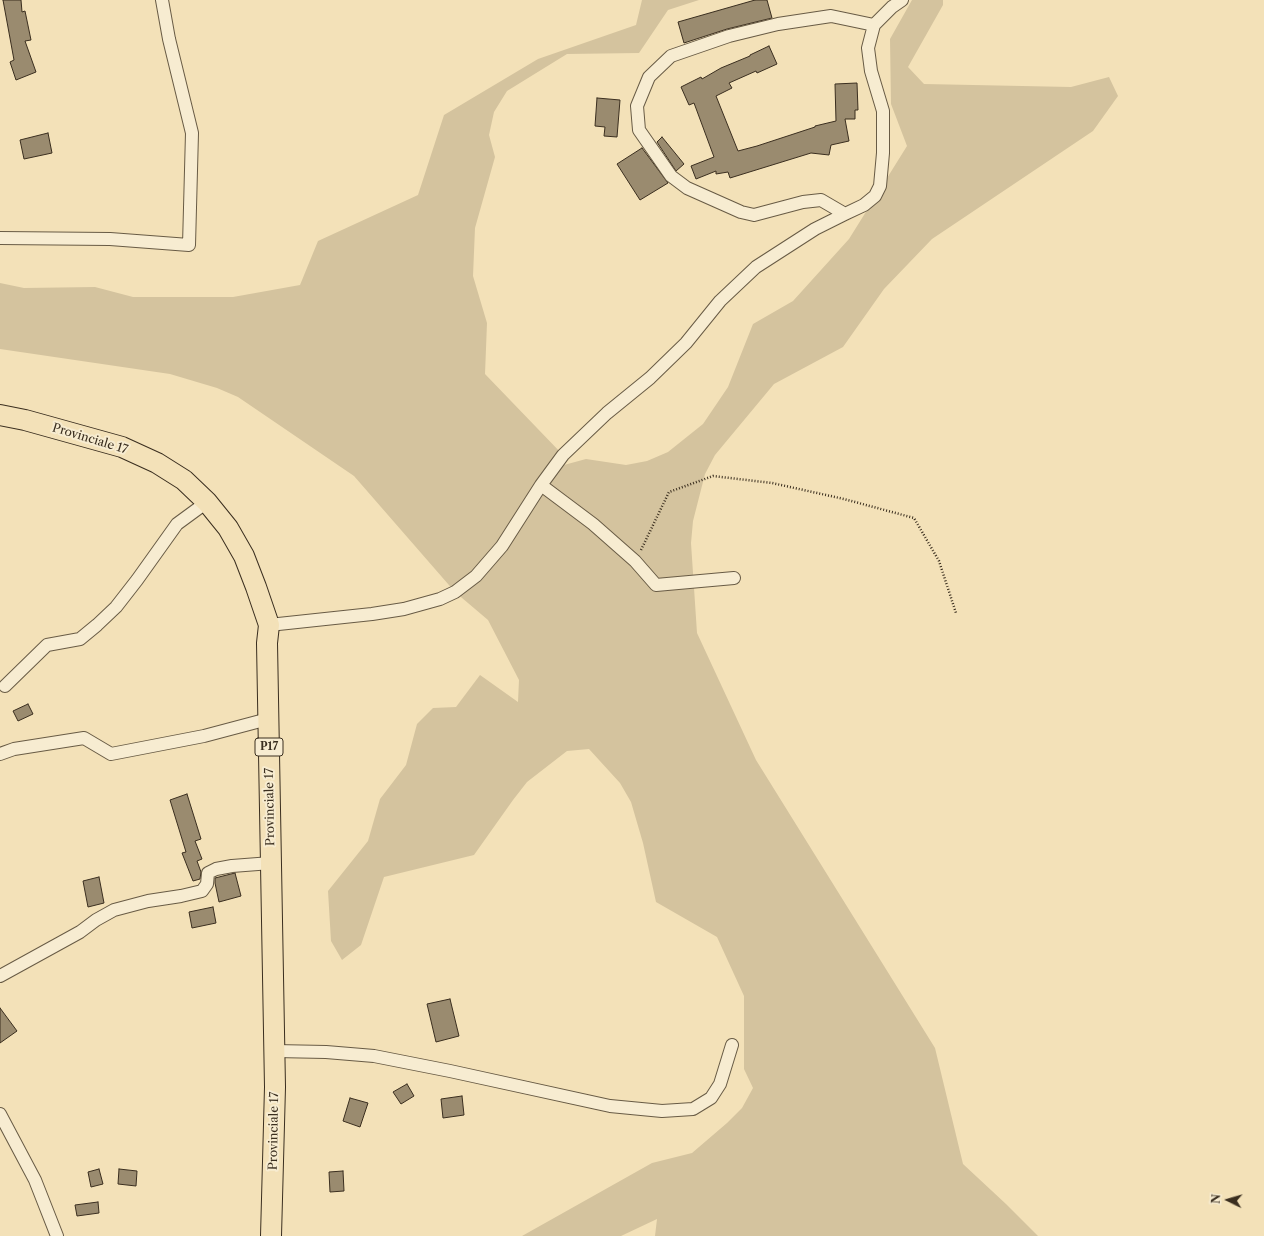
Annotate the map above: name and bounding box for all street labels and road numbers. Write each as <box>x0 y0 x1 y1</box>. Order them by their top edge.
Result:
street label: Provinciale 17 <box>50 421 130 457</box>
road number: P17 <box>255 738 283 756</box>
street label: Provinciale 17 <box>262 768 278 846</box>
street label: Provinciale 17 <box>266 1092 282 1170</box>

